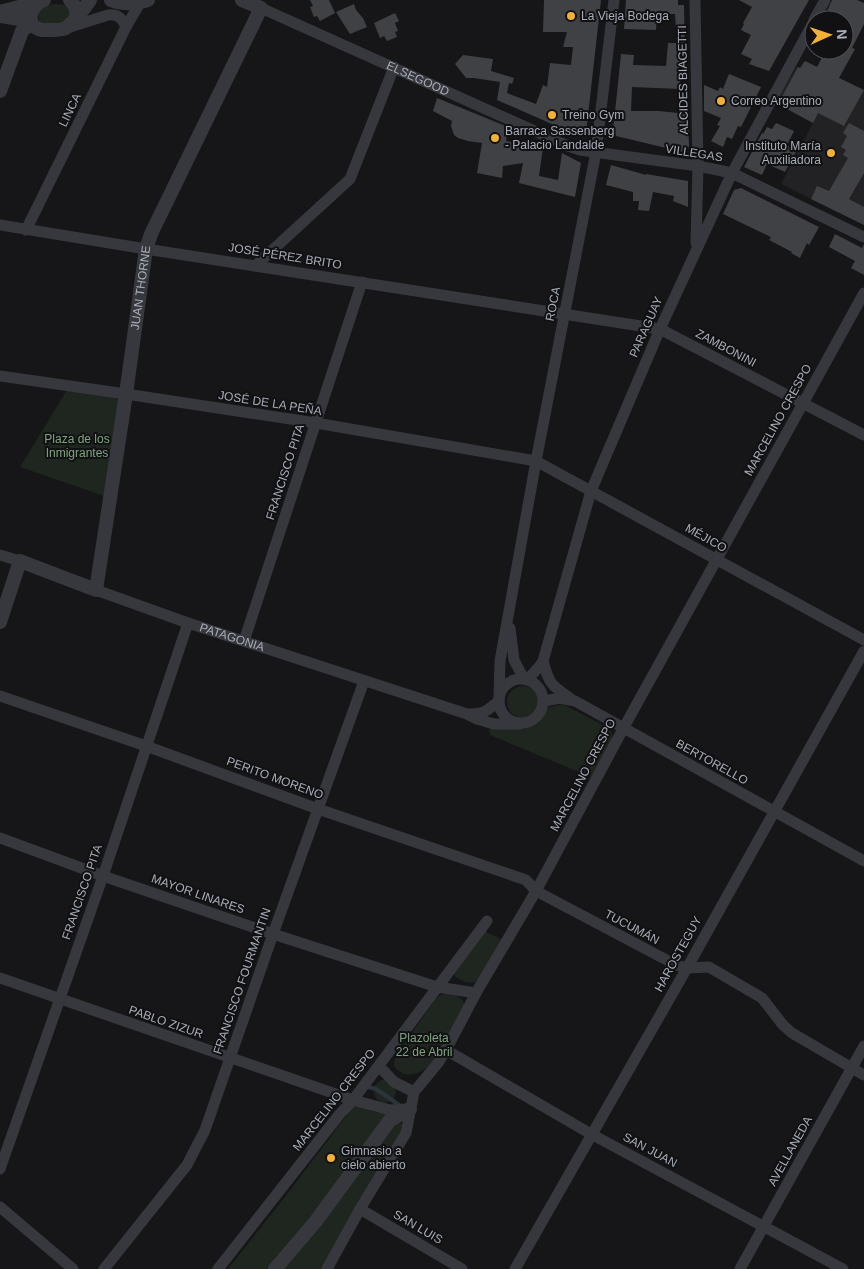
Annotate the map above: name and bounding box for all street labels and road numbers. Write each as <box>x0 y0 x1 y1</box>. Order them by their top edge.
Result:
street label: ALCIDES BIAGETTI <box>675 25 691 135</box>
street label: ELSEGOOD <box>384 58 452 99</box>
street label: LINCA <box>56 91 84 129</box>
street label: VILLEGAS <box>664 142 724 164</box>
street label: JOSÉ PÉREZ BRITO <box>227 239 343 272</box>
street label: JUAN THORNE <box>128 245 153 331</box>
street label: ROCA <box>543 286 563 322</box>
street label: PARAGUAY <box>626 295 666 359</box>
street label: ZAMBONINI <box>693 326 759 370</box>
street label: MARCELINO CRESPO <box>741 362 815 478</box>
street label: JOSÉ DE LA PEÑA <box>217 387 323 418</box>
street label: FRANCISCO PITA <box>263 422 307 522</box>
street label: MÉJICO <box>683 520 730 555</box>
street label: PATAGONIA <box>198 620 266 654</box>
street label: MARCELINO CRESPO <box>547 716 619 834</box>
street label: BERTORELLO <box>674 736 750 788</box>
street label: PERITO MORENO <box>225 754 325 802</box>
street label: FRANCISCO PITA <box>59 843 105 941</box>
street label: MAYOR LINARES <box>149 871 247 917</box>
street label: FRANCISCO FOURMANTIN <box>210 906 274 1056</box>
street label: TUCUMÁN <box>602 906 662 947</box>
street label: HAROSTEGUY <box>652 914 704 994</box>
street label: PABLO ZIZUR <box>127 1003 205 1041</box>
street label: MARCELINO CRESPO <box>290 1046 378 1154</box>
street label: AVELLANEDA <box>765 1114 815 1188</box>
street label: SAN JUAN <box>621 1130 679 1170</box>
street label: SAN LUIS <box>391 1207 445 1247</box>

